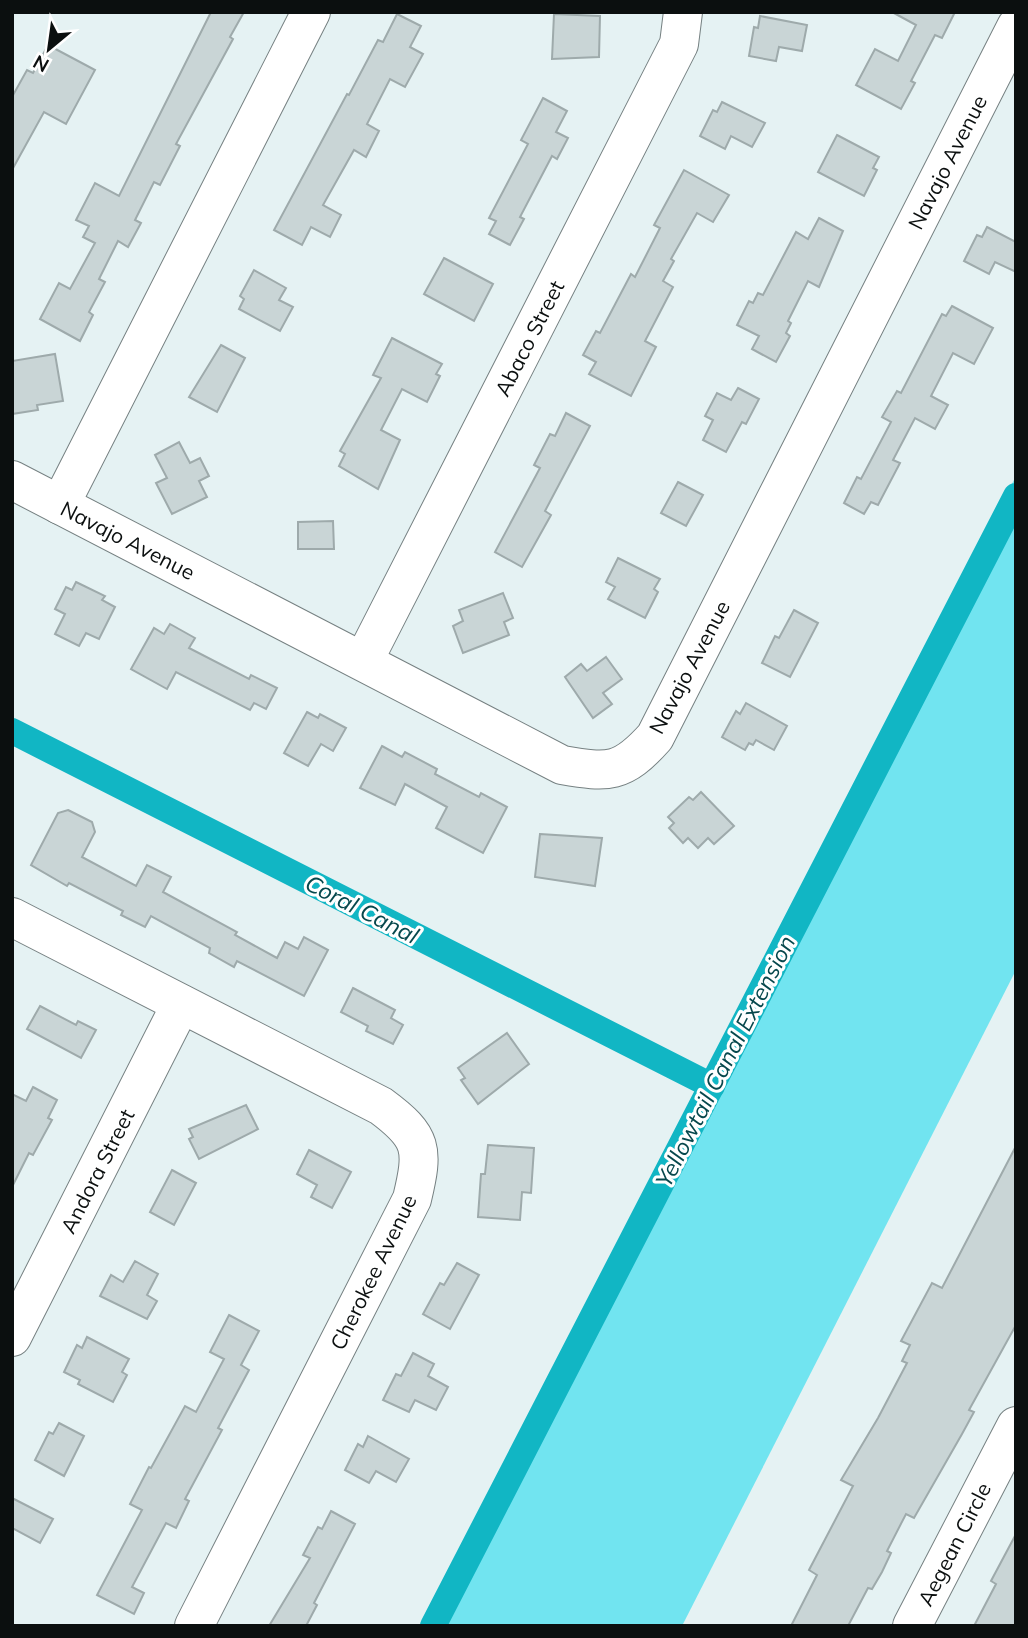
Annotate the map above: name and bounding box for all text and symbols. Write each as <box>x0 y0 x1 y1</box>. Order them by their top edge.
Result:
north arrow <box>14 14 84 84</box>
text: N <box>29 50 53 78</box>
street label: Navajo Avenue <box>902 90 992 234</box>
street label: Abaco Street <box>489 276 569 400</box>
street label: Navajo Avenue <box>56 495 200 585</box>
street label: Navajo Avenue <box>643 596 735 738</box>
water label: Coral Canal <box>300 868 424 950</box>
water label: Yellowtail Canal Extension <box>649 930 801 1192</box>
street label: Andora Street <box>55 1105 139 1237</box>
street label: Cherokee Avenue <box>324 1190 422 1354</box>
street label: Aegean Circle <box>912 1478 996 1610</box>

